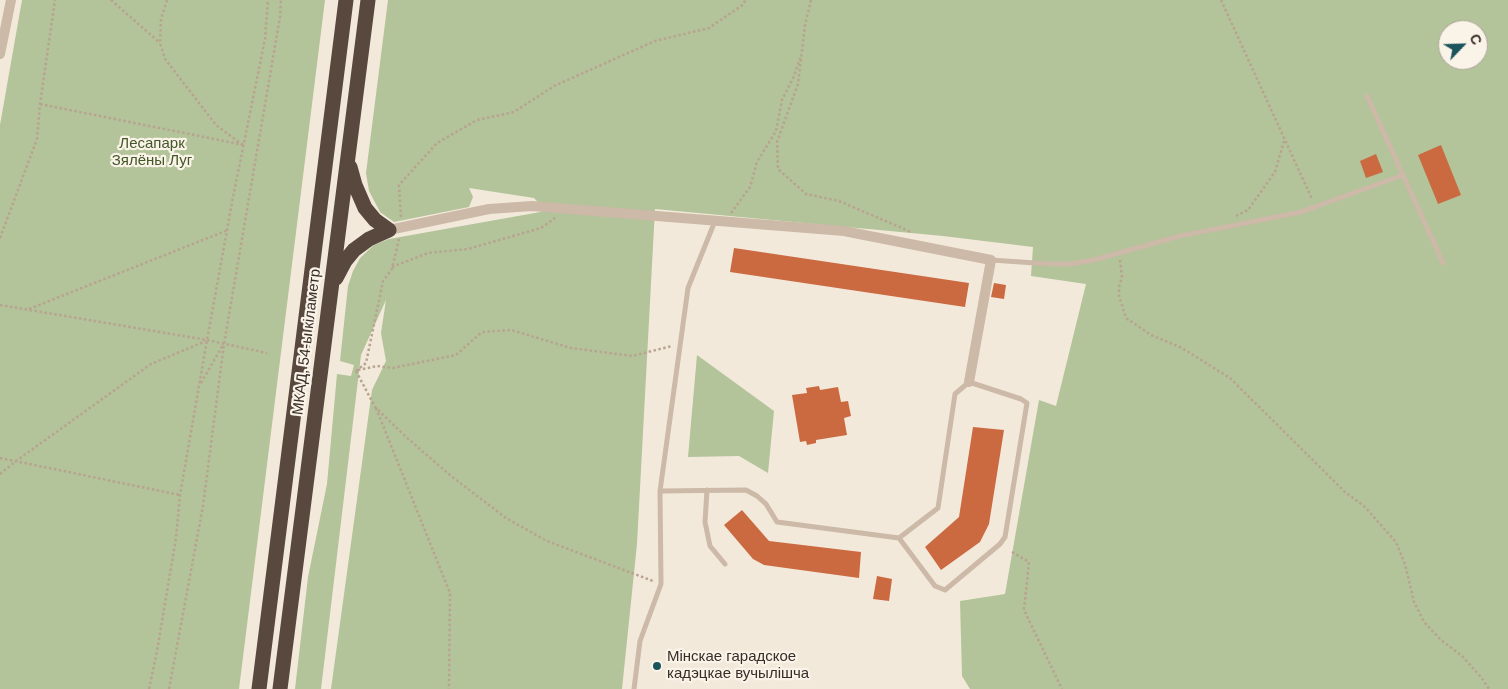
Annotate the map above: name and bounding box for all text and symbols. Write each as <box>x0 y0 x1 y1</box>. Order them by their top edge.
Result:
north arrow <box>1438 20 1488 70</box>
text: С <box>1466 31 1485 47</box>
park label: Лесапарк Зялёны Луг <box>112 135 192 170</box>
street label: МКАД, 54-ы кіламетр <box>289 268 325 416</box>
place label: Мінскае гарадское кадэцкае вучылішча <box>667 648 809 683</box>
marker: Мінскае гарадское кадэцкае вучылішча <box>651 660 663 672</box>

